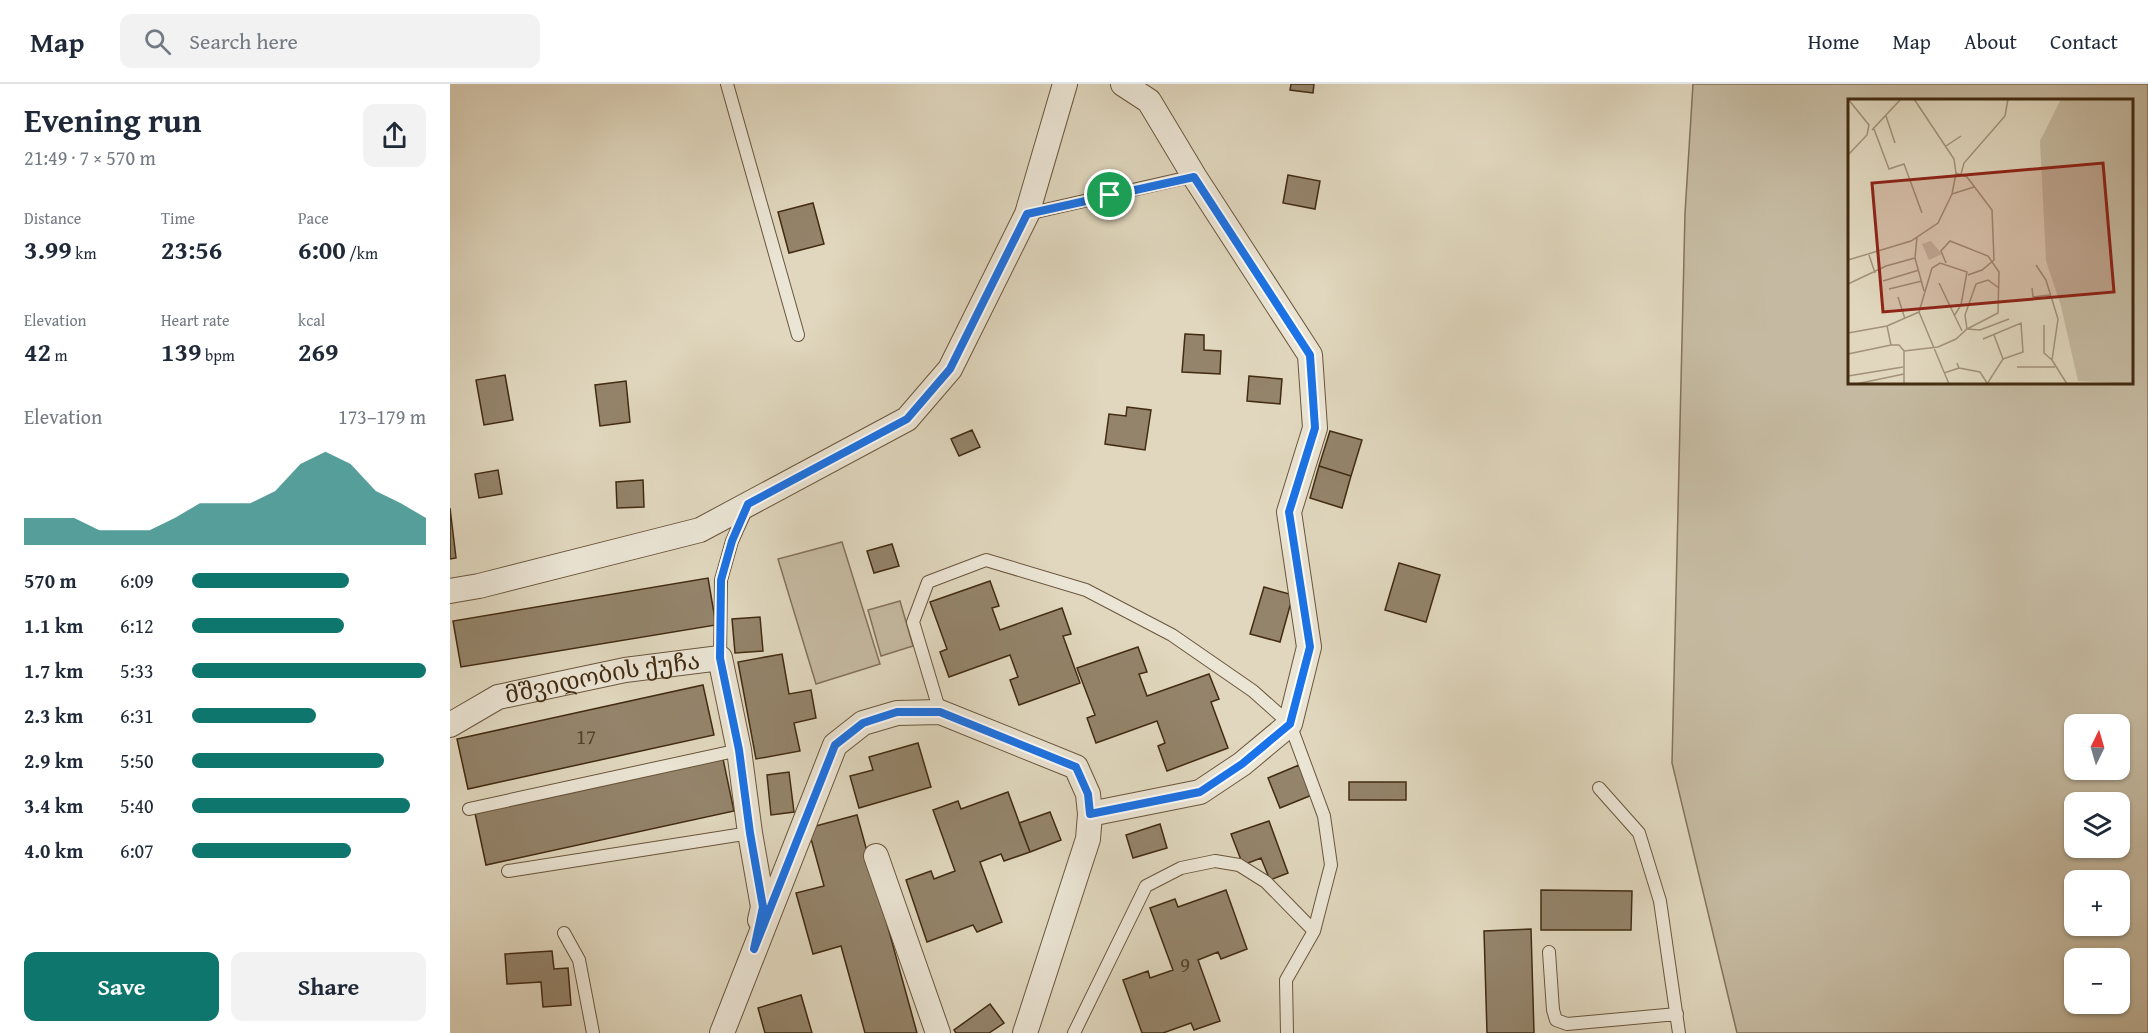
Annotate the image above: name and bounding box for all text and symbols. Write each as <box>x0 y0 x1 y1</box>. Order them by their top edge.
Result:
search box <box>120 14 540 68</box>
text: Map <box>30 21 84 62</box>
icon: search <box>141 25 174 58</box>
text: Search here <box>189 25 298 57</box>
text: Home <box>1808 26 1859 57</box>
text: Map <box>1892 26 1931 57</box>
text: About <box>1964 26 2017 57</box>
text: Contact <box>2050 26 2118 57</box>
text: Evening run <box>24 96 201 144</box>
inset map <box>1848 99 2133 384</box>
button: share <box>363 104 426 167</box>
text: 21:49 · 7 × 570 m <box>24 143 156 172</box>
pin <box>1084 169 1135 220</box>
icon: arrive <box>1093 178 1126 211</box>
text: Distance <box>24 206 81 230</box>
text: Time <box>161 206 195 230</box>
text: Pace <box>298 206 329 230</box>
text: 3.99 <box>24 230 72 269</box>
text: 23:56 <box>161 230 222 269</box>
text: 6:00 <box>298 230 346 269</box>
text: km <box>72 241 96 265</box>
text: /km <box>346 241 378 265</box>
text: Elevation <box>24 308 87 332</box>
text: Heart rate <box>161 308 230 332</box>
text: kcal <box>298 308 325 332</box>
text: 42 <box>24 332 51 371</box>
text: 139 <box>161 332 201 371</box>
text: 269 <box>298 332 338 371</box>
text: m <box>51 343 68 367</box>
text: bpm <box>201 343 235 367</box>
text: Elevation <box>24 402 102 431</box>
text: 173–179 m <box>338 402 426 431</box>
text: 570 m <box>24 566 77 595</box>
text: 6:09 <box>120 566 154 595</box>
text: 1.1 km <box>24 611 83 640</box>
text: 6:12 <box>120 611 154 640</box>
street label: მშვიდობის ქუჩა <box>502 643 702 712</box>
text: 1.7 km <box>24 656 83 685</box>
text: 5:33 <box>120 656 154 685</box>
text: 2.3 km <box>24 701 83 730</box>
text: 6:31 <box>120 701 154 730</box>
north arrow <box>2064 714 2130 780</box>
map controls <box>2064 714 2130 1014</box>
house number: 17 <box>576 721 596 752</box>
text: 2.9 km <box>24 746 83 775</box>
text: 5:50 <box>120 746 154 775</box>
text: 3.4 km <box>24 791 83 820</box>
text: 5:40 <box>120 791 154 820</box>
button: layers <box>2064 792 2130 858</box>
text: 4.0 km <box>24 836 83 865</box>
text: 6:07 <box>120 836 154 865</box>
button: + <box>2064 870 2130 936</box>
button: − <box>2064 948 2130 1014</box>
house number: 9 <box>1180 949 1190 980</box>
button: Save <box>24 952 219 1021</box>
button: Share <box>231 952 426 1021</box>

